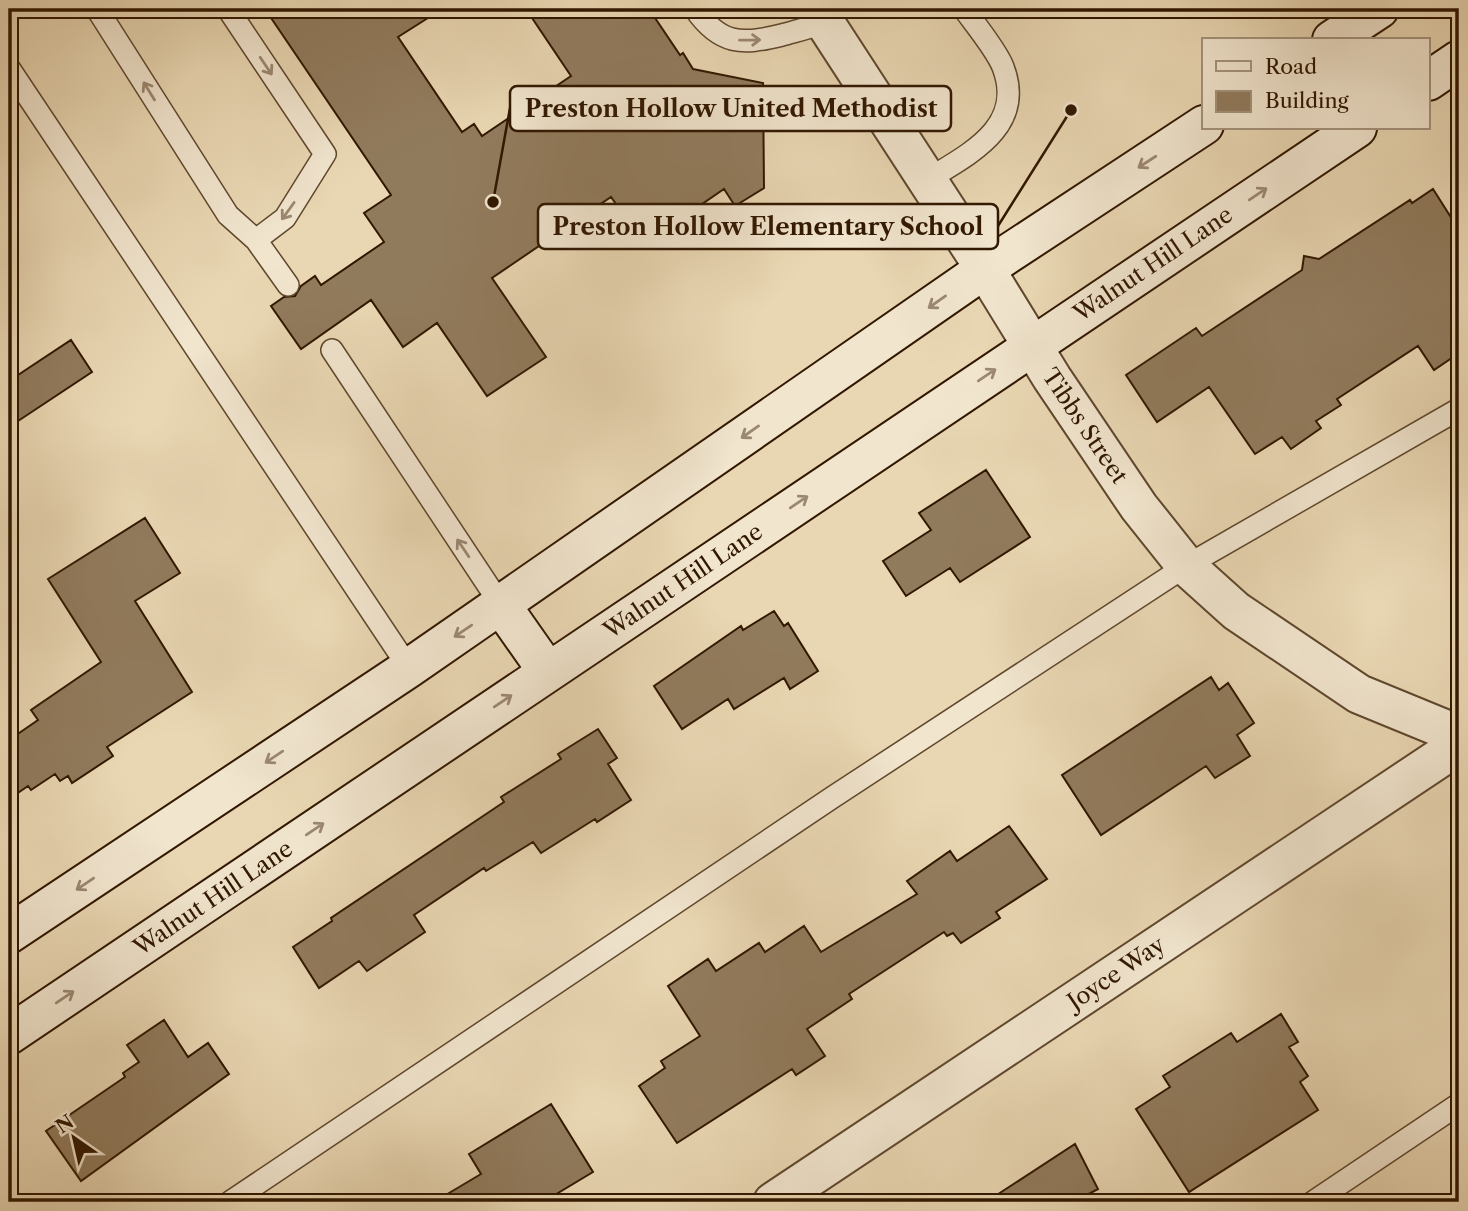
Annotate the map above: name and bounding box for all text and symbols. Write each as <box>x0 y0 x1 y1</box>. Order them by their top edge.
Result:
one-way arrow <box>738 33 761 47</box>
legend <box>1202 38 1430 130</box>
text: Road <box>1265 54 1317 79</box>
one-way arrow <box>259 55 273 75</box>
one-way arrow <box>142 82 156 102</box>
callout: Preston Hollow United Methodist <box>510 86 951 131</box>
text: Building <box>1265 88 1350 113</box>
text: Preston Hollow United Methodist <box>525 94 938 123</box>
one-way arrow <box>1138 155 1157 169</box>
one-way arrow <box>1248 187 1267 201</box>
street label: Walnut Hill Lane <box>1067 200 1238 328</box>
one-way arrow <box>281 202 296 221</box>
callout: Preston Hollow Elementary School <box>538 204 998 249</box>
text: Preston Hollow Elementary School <box>552 212 984 241</box>
one-way arrow <box>928 295 947 309</box>
street label: Tibbs Street <box>1036 363 1134 489</box>
one-way arrow <box>977 368 997 382</box>
one-way arrow <box>741 424 760 439</box>
one-way arrow <box>789 495 808 509</box>
street label: Walnut Hill Lane <box>597 517 768 645</box>
one-way arrow <box>456 539 470 558</box>
one-way arrow <box>454 624 473 638</box>
one-way arrow <box>493 694 513 708</box>
one-way arrow <box>265 750 284 765</box>
one-way arrow <box>305 822 324 836</box>
street label: Walnut Hill Lane <box>127 834 298 962</box>
one-way arrow <box>76 876 95 891</box>
street label: Joyce Way <box>1060 930 1170 1017</box>
one-way arrow <box>55 990 74 1004</box>
north arrow <box>38 1102 108 1172</box>
text: N <box>51 1110 78 1138</box>

